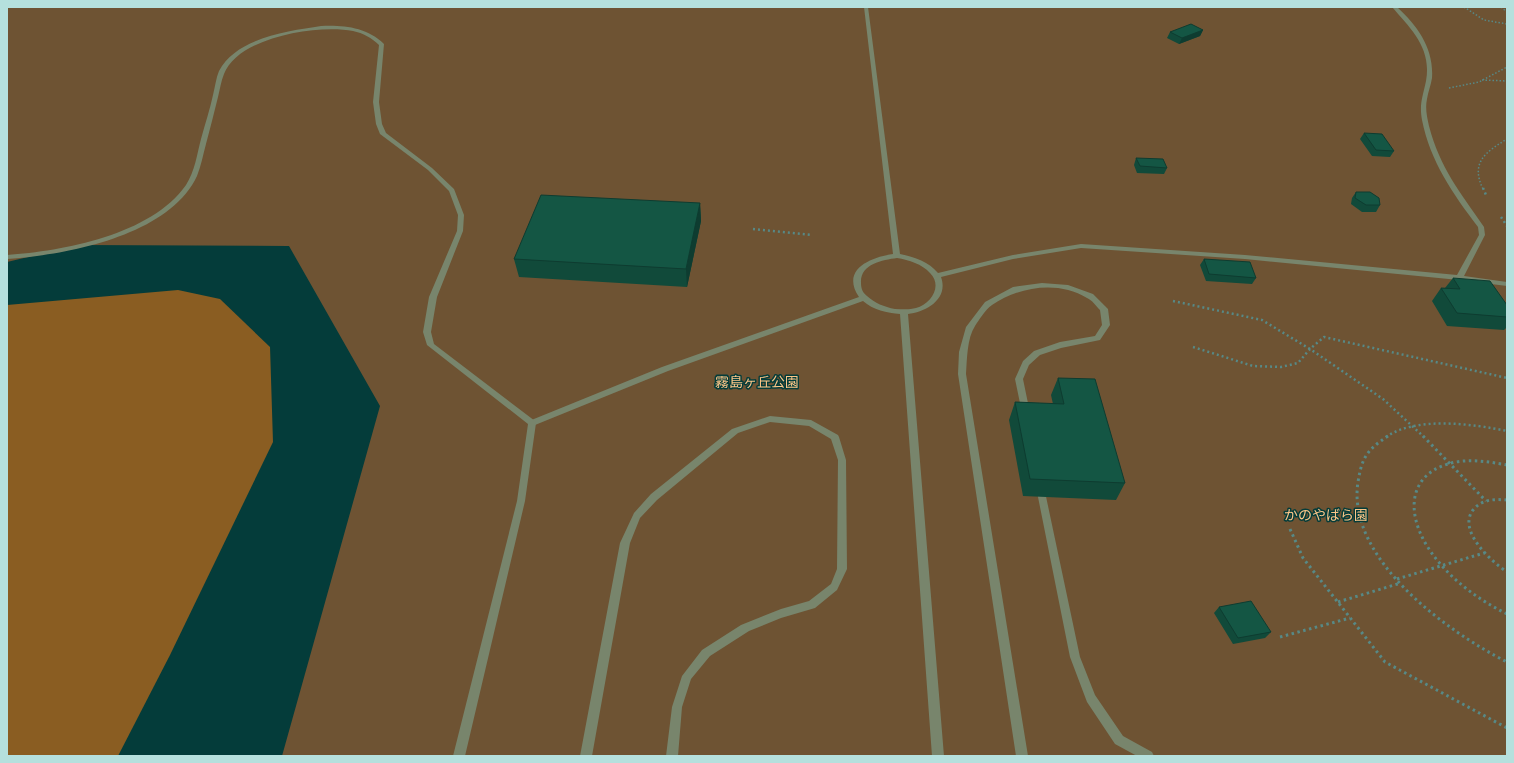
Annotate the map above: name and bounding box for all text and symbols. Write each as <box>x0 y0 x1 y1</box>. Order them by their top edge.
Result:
park label: 霧島ヶ丘公園 <box>715 374 799 390</box>
park label: かのやばら園 <box>1284 507 1368 523</box>

